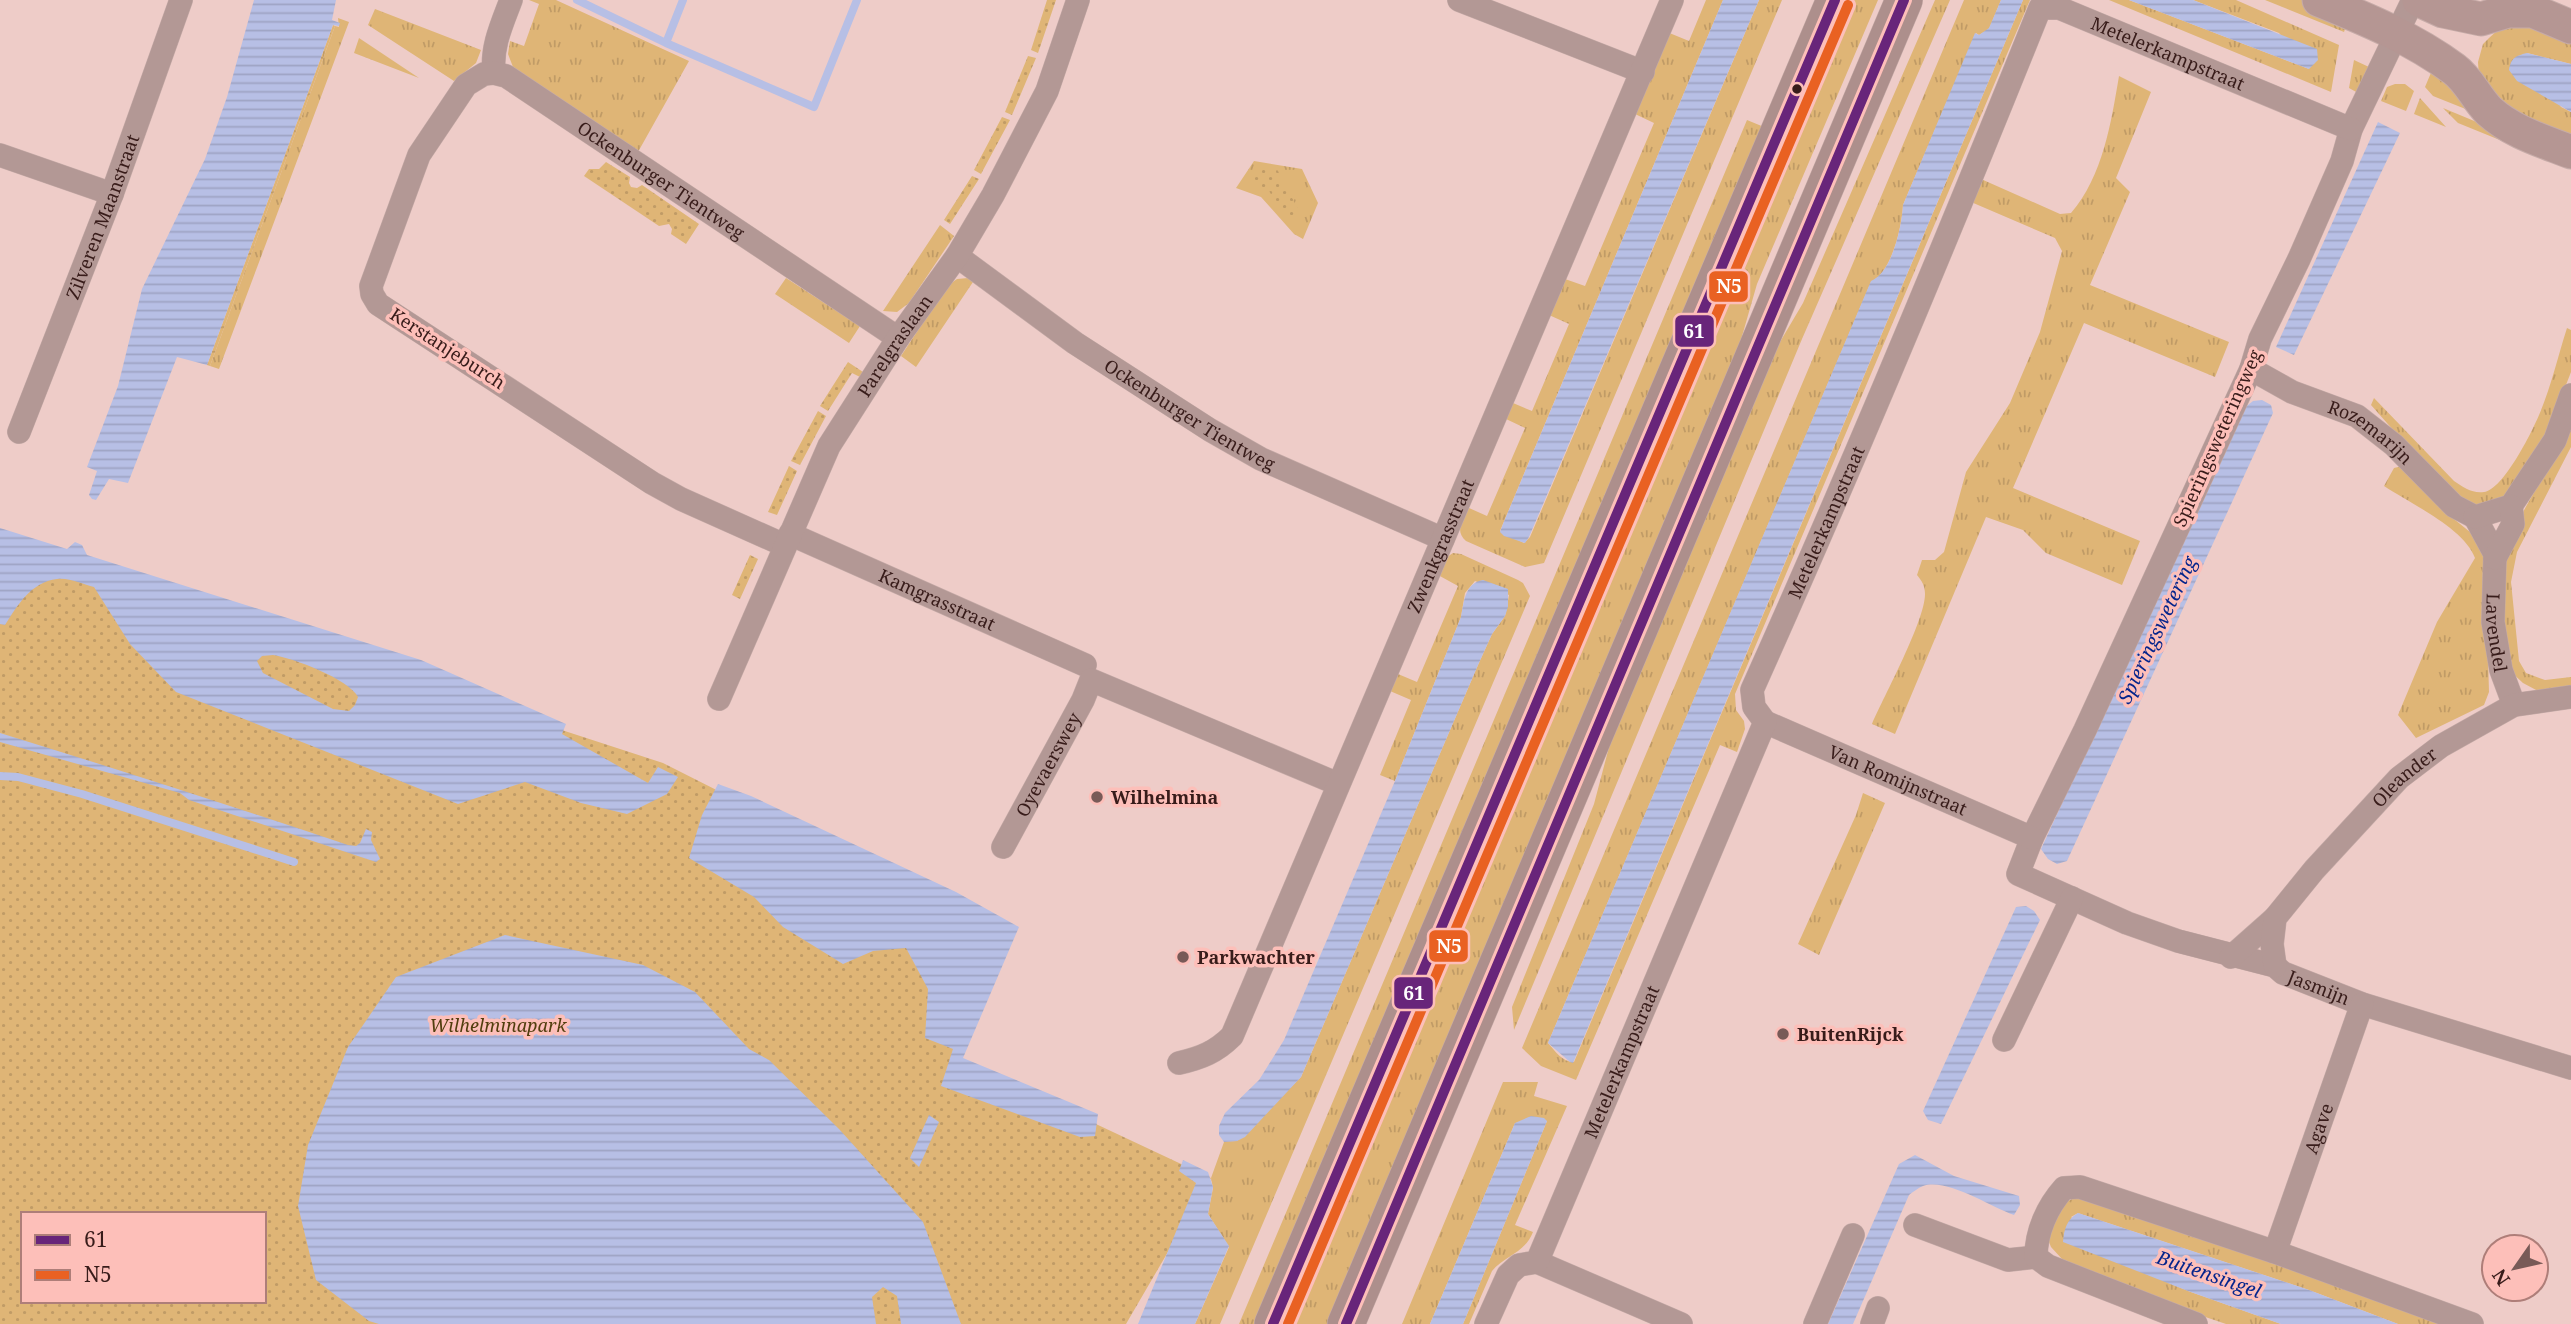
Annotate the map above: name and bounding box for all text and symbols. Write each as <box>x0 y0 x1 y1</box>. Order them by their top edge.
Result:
street label: Metelerkampstraat <box>2088 11 2248 96</box>
unlabelled marker <box>1790 82 1804 96</box>
street label: Ockenburger Tientweg <box>573 115 750 244</box>
street label: Zilveren Maanstraat <box>60 131 144 302</box>
line badge: N5 <box>1708 270 1749 303</box>
text: N5 <box>1716 273 1742 299</box>
street label: Parelgraslaan <box>852 289 938 401</box>
street label: Kerstanjeburch <box>386 302 510 394</box>
line badge: 61 <box>1674 314 1715 348</box>
text: 61 <box>1683 318 1705 344</box>
street label: Spieringsweteringweg <box>2167 345 2267 530</box>
street label: Ockenburger Tientweg <box>1100 353 1279 476</box>
street label: Rozemarijn <box>2325 394 2419 470</box>
street label: Metelerkampstraat <box>1782 442 1870 602</box>
street label: Zwenkgrasstraat <box>1401 475 1479 616</box>
water label: Spieringswetering <box>2111 551 2203 708</box>
street label: Kamgrasstraat <box>875 563 999 636</box>
street label: Lavendel <box>2481 593 2513 674</box>
street label: Oyevaerswey <box>1010 707 1086 821</box>
street label: Van Romijnstraat <box>1825 739 1971 820</box>
street label: Oleander <box>2366 741 2442 812</box>
place label: Wilhelmina <box>1111 785 1219 809</box>
marker: Wilhelmina <box>1089 789 1105 805</box>
line badge: N5 <box>1428 929 1469 963</box>
text: N5 <box>1436 933 1462 959</box>
place label: Parkwachter <box>1197 945 1315 969</box>
marker: Parkwachter <box>1175 949 1191 965</box>
street label: Jasmijn <box>2284 964 2354 1010</box>
line badge: 61 <box>1393 976 1434 1010</box>
text: 61 <box>1403 980 1425 1006</box>
street label: Metelerkampstraat <box>1578 982 1664 1142</box>
park label: Wilhelminapark <box>429 1013 567 1037</box>
place label: BuitenRijck <box>1797 1022 1904 1046</box>
marker: BuitenRijck <box>1775 1026 1791 1042</box>
street label: Agave <box>2298 1100 2338 1157</box>
legend <box>21 1212 266 1303</box>
text: 61 <box>84 1225 107 1253</box>
north arrow <box>2480 1233 2550 1303</box>
water label: Buitensingel <box>2152 1244 2265 1304</box>
text: N5 <box>84 1260 112 1288</box>
text: N <box>2486 1264 2516 1291</box>

